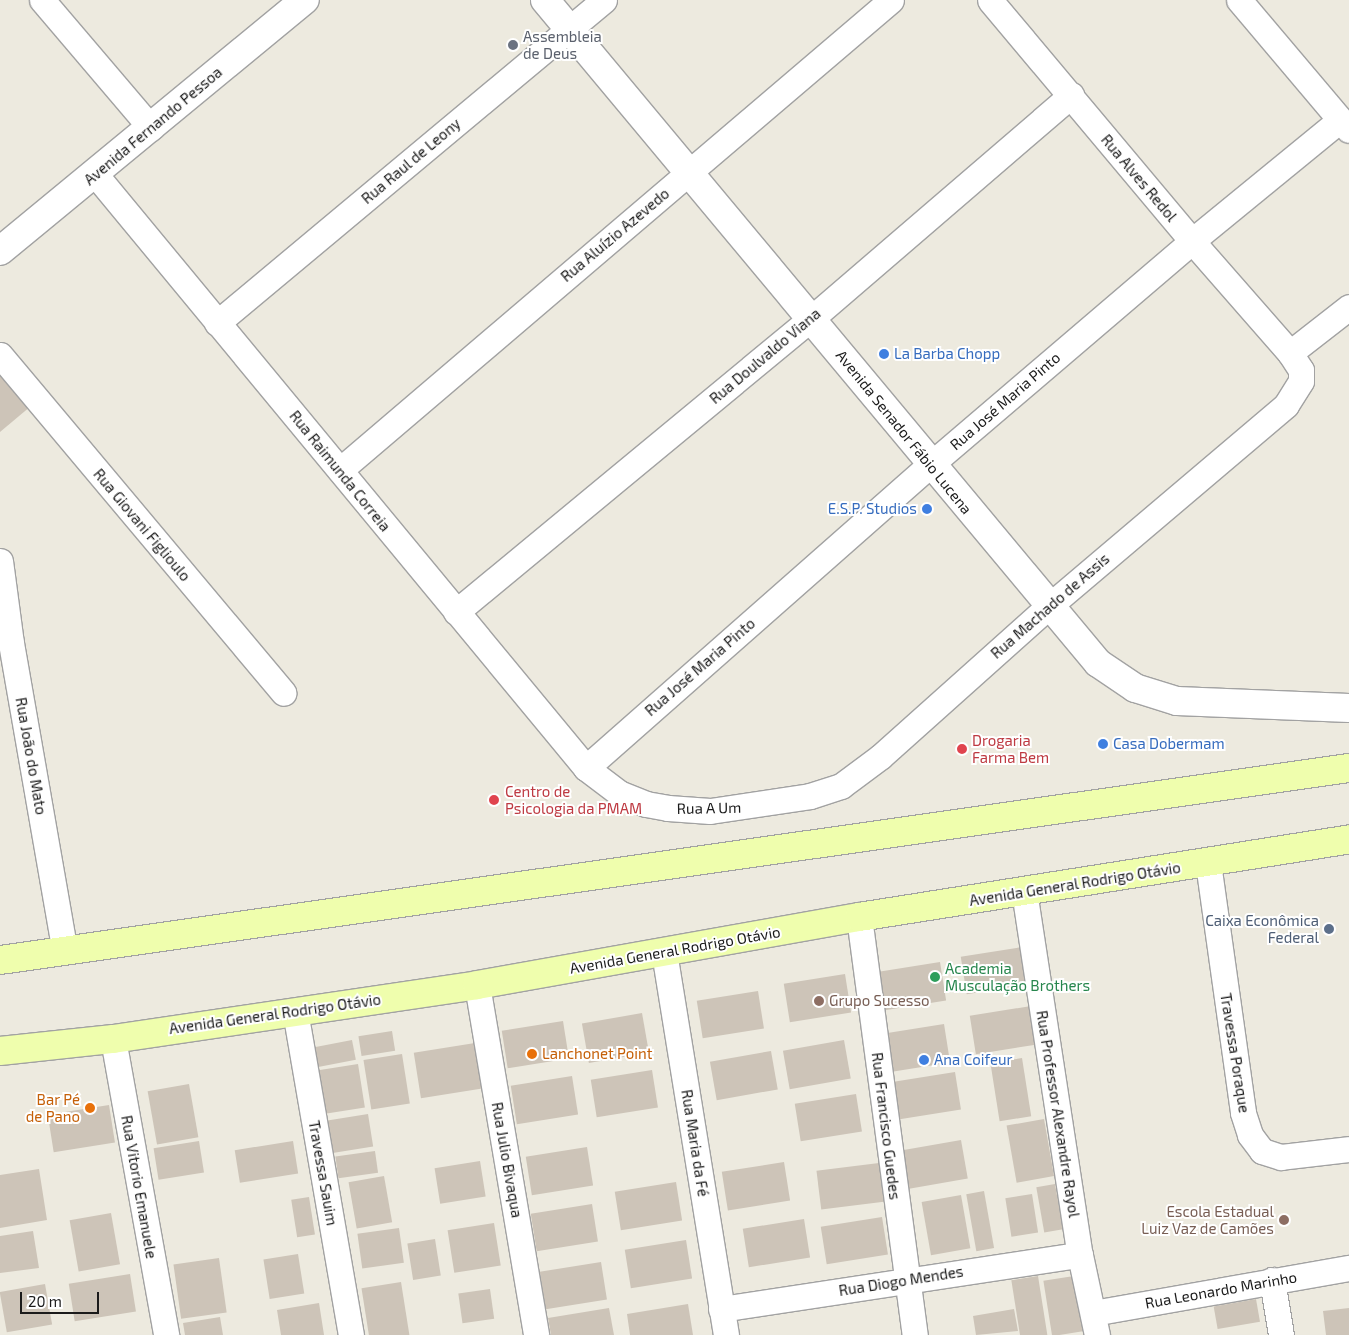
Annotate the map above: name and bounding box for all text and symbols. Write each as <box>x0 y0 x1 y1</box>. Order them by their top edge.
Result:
place label: Assembleia de Deus <box>523 27 602 62</box>
marker: Assembleia de Deus <box>507 39 519 51</box>
street label: Avenida Fernando Pessoa <box>80 63 226 189</box>
street label: Rua Raul de Leony <box>358 114 464 208</box>
street label: Rua Alves Redol <box>1097 131 1181 225</box>
street label: Rua Aluízio Azevedo <box>557 184 673 286</box>
street label: Rua Doulvaldo Viana <box>706 304 824 408</box>
place label: La Barba Chopp <box>894 345 1000 363</box>
street label: Avenida Senador Fábio Lucena <box>832 346 976 518</box>
marker: La Barba Chopp <box>878 348 890 360</box>
street label: Rua José Maria Pinto <box>946 348 1064 454</box>
street label: Rua Raimunda Correia <box>286 407 394 535</box>
street label: Rua Giovani Figlioulo <box>90 465 194 585</box>
place label: E.S.P. Studios <box>828 500 917 518</box>
marker: E.S.P. Studios <box>921 503 933 515</box>
street label: Rua Machado de Assis <box>987 550 1113 662</box>
street label: Rua José Maria Pinto <box>641 614 759 720</box>
street label: Rua João do Mato <box>12 696 50 816</box>
place label: Drogaria Farma Bem <box>972 731 1049 766</box>
place label: Casa Dobermam <box>1113 735 1225 753</box>
marker: Casa Dobermam <box>1097 738 1109 750</box>
marker: Drogaria Farma Bem <box>956 743 968 755</box>
place label: Centro de Psicologia da PMAM <box>505 782 642 817</box>
marker: Centro de Psicologia da PMAM <box>487 793 501 807</box>
street label: Rua A Um <box>676 798 742 818</box>
street label: Avenida General Rodrigo Otávio <box>968 858 1182 910</box>
place label: Caixa Econômica Federal <box>1205 911 1319 946</box>
street label: Avenida General Rodrigo Otávio <box>568 923 782 977</box>
marker: Caixa Econômica Federal <box>1323 923 1335 935</box>
place label: Academia Musculação Brothers <box>945 959 1090 994</box>
marker: Academia Musculação Brothers <box>929 971 941 983</box>
street label: Avenida General Rodrigo Otávio <box>168 990 382 1038</box>
place label: Grupo Sucesso <box>829 992 930 1010</box>
street label: Travessa Poraque <box>1217 992 1253 1114</box>
marker: Grupo Sucesso <box>813 995 825 1007</box>
street label: Rua Professor Alexandre Rayol <box>1033 1009 1083 1219</box>
place label: Lanchonet Point <box>542 1045 652 1063</box>
marker: Lanchonet Point <box>526 1048 538 1060</box>
street label: Rua Francisco Guedes <box>868 1051 904 1201</box>
place label: Ana Coifeur <box>934 1051 1013 1069</box>
marker: Ana Coifeur <box>918 1054 930 1066</box>
street label: Rua Maria da Fé <box>678 1088 712 1198</box>
place label: Bar Pé de Pano <box>26 1090 80 1125</box>
street label: Rua Julio Bivaqua <box>488 1101 526 1219</box>
marker: Bar Pé de Pano <box>84 1102 96 1114</box>
street label: Rua Vitorio Emanuele <box>117 1114 161 1260</box>
street label: Travessa Sauim <box>305 1119 341 1227</box>
place label: Escola Estadual Luiz Vaz de Camões <box>1141 1202 1274 1237</box>
marker: Escola Estadual Luiz Vaz de Camões <box>1278 1214 1290 1226</box>
street label: Rua Diogo Mendes <box>837 1262 965 1300</box>
street label: Rua Leonardo Marinho <box>1144 1268 1298 1312</box>
scale bar <box>22 1282 101 1314</box>
text: 20 m <box>28 1292 62 1310</box>

